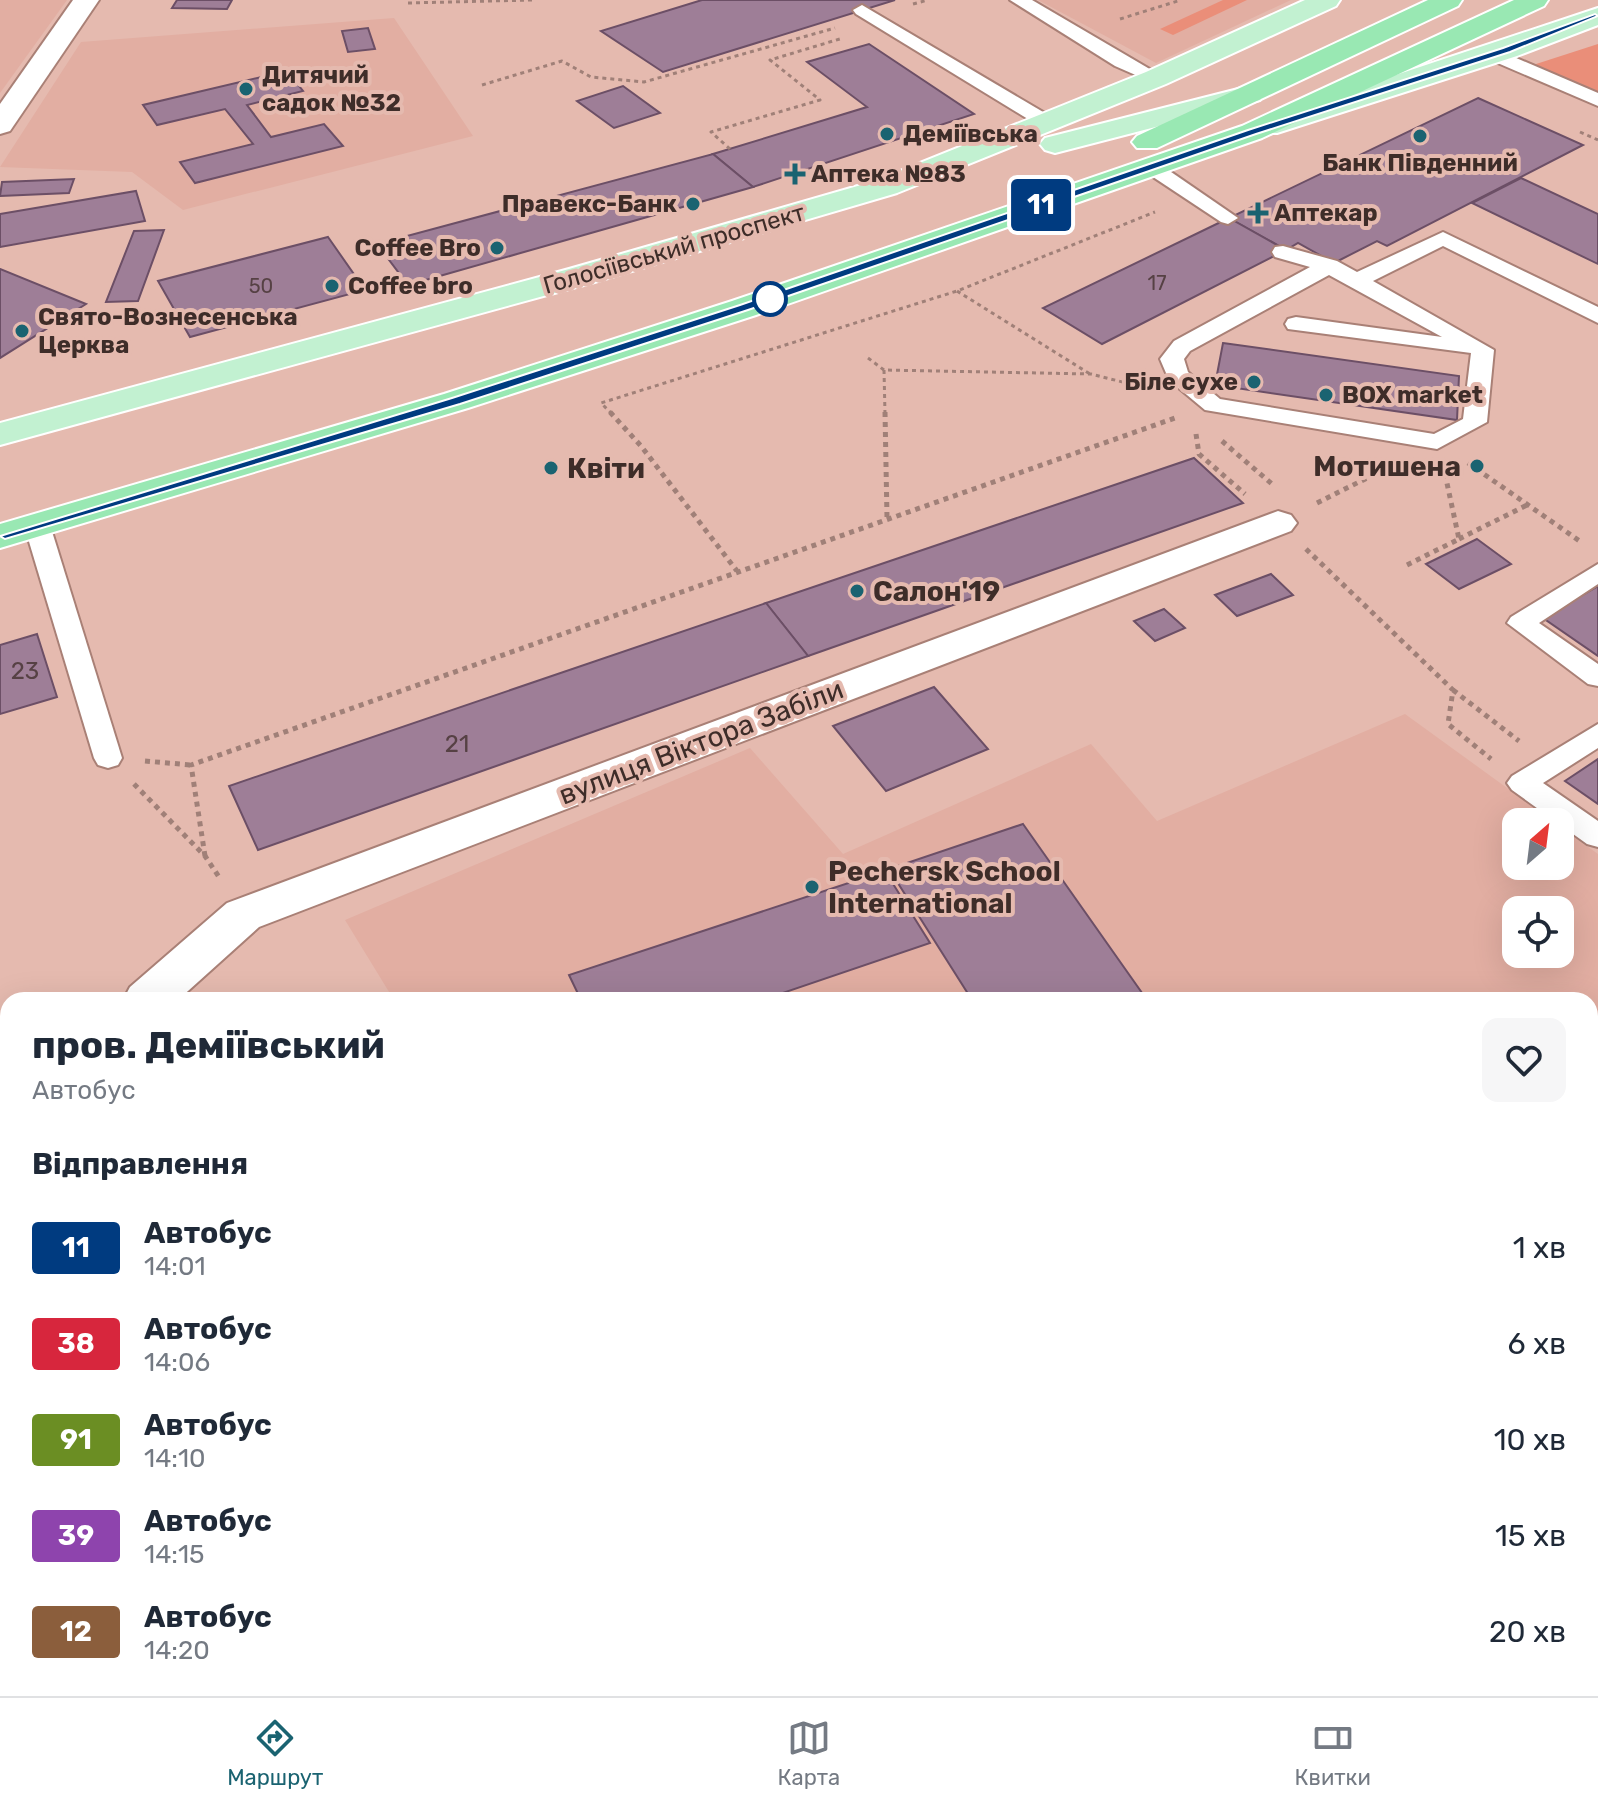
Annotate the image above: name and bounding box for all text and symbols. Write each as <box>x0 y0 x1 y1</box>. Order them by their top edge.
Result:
place label: Дитячий садок №32 <box>262 61 401 117</box>
marker: Дитячий садок №32 <box>237 80 255 98</box>
place label: Деміївська <box>903 120 1038 148</box>
marker: Деміївська <box>878 125 896 143</box>
marker: Банк Південний <box>1411 127 1429 145</box>
place label: Банк Південний <box>1322 149 1518 177</box>
place label: Аптека №83 <box>811 160 966 188</box>
marker: Аптека №83 <box>786 165 804 183</box>
line badge: 11 <box>1005 179 1077 231</box>
text: 11 <box>1027 188 1055 221</box>
place label: Правекс-Банк <box>502 190 677 218</box>
marker: Правекс-Банк <box>684 195 702 213</box>
street label: Голосіївський проспект <box>540 198 808 300</box>
place label: Аптекар <box>1274 199 1378 227</box>
marker: Аптекар <box>1249 204 1267 222</box>
place label: Coffee Bro <box>354 234 481 262</box>
marker: Coffee Bro <box>488 239 506 257</box>
house number: 17 <box>1148 271 1166 295</box>
place label: Coffee bro <box>348 272 473 300</box>
house number: 50 <box>249 274 273 298</box>
marker: Coffee bro <box>323 277 341 295</box>
unlabelled marker <box>753 282 787 316</box>
place label: Свято-Вознесенська Церква <box>38 303 298 359</box>
marker: Свято-Вознесенська Церква <box>13 322 31 340</box>
place label: Біле сухе <box>1124 368 1238 396</box>
marker: Біле сухе <box>1245 373 1263 391</box>
place label: BOX market <box>1342 381 1483 409</box>
marker: BOX market <box>1317 386 1335 404</box>
place label: Мотишена <box>1313 450 1461 483</box>
place label: Квіти <box>567 452 645 485</box>
marker: Мотишена <box>1468 457 1486 475</box>
marker: Квіти <box>542 459 560 477</box>
place label: Салон'19 <box>873 575 1000 608</box>
marker: Салон'19 <box>848 582 866 600</box>
house number: 23 <box>11 657 39 685</box>
street label: вулиця Віктора Забіли <box>554 672 848 812</box>
house number: 21 <box>445 730 469 758</box>
north arrow <box>1502 808 1574 880</box>
map controls <box>1502 808 1574 968</box>
place label: Pechersk School International <box>828 855 1061 920</box>
marker: Pechersk School International <box>803 878 821 896</box>
button: locate <box>1502 896 1574 968</box>
button: heart <box>1482 1018 1566 1102</box>
text: пров. Деміївський <box>32 1022 385 1068</box>
text: Автобус <box>32 1075 135 1106</box>
text: Відправлення <box>32 1146 248 1182</box>
text: Автобус <box>144 1215 272 1251</box>
text: 1 хв <box>1513 1230 1566 1266</box>
text: 11 <box>62 1231 90 1264</box>
text: 14:01 <box>144 1251 206 1282</box>
text: Автобус <box>144 1311 272 1347</box>
text: 6 хв <box>1508 1326 1566 1362</box>
text: 38 <box>57 1327 95 1360</box>
text: 14:06 <box>144 1347 210 1378</box>
text: Автобус <box>144 1407 272 1443</box>
text: 10 хв <box>1494 1422 1566 1458</box>
text: 91 <box>60 1423 92 1456</box>
text: 14:10 <box>144 1443 206 1474</box>
text: Автобус <box>144 1503 272 1539</box>
text: 15 хв <box>1495 1518 1566 1554</box>
text: 39 <box>58 1519 94 1552</box>
text: 14:15 <box>144 1539 205 1570</box>
text: Автобус <box>144 1599 272 1635</box>
text: 20 хв <box>1489 1614 1566 1650</box>
text: 12 <box>60 1615 92 1648</box>
text: 14:20 <box>144 1635 210 1666</box>
tab: Маршрут <box>227 1716 323 1791</box>
tab: Карта <box>777 1716 840 1791</box>
tab: Квитки <box>1295 1716 1371 1791</box>

